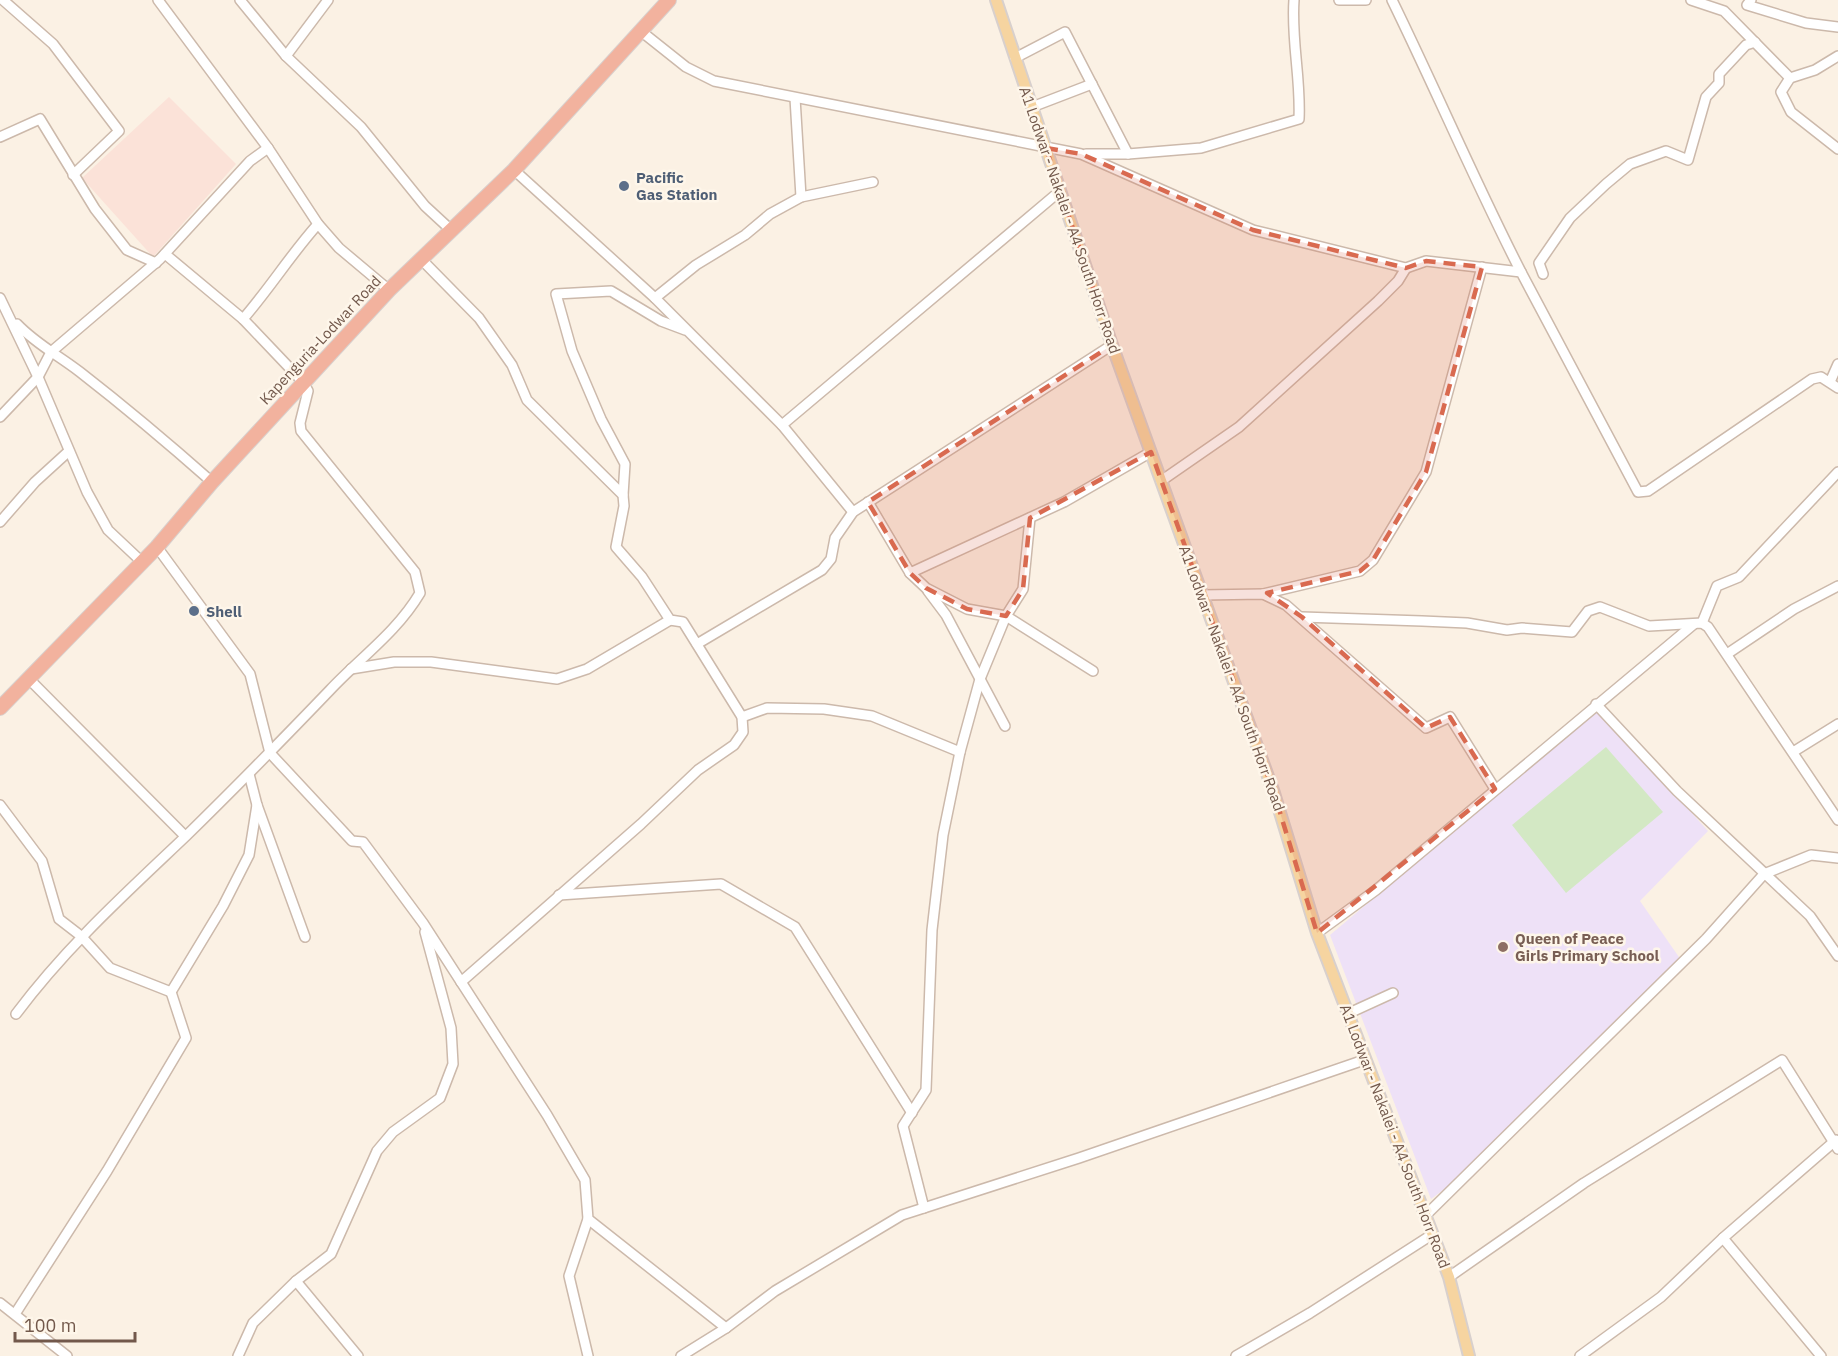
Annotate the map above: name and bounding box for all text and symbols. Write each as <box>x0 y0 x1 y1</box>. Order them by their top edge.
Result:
street label: A1 Lodwar - Nakalei - A4 South Horr Road <box>1015 84 1125 356</box>
place label: Pacific Gas Station <box>636 168 717 204</box>
marker: Pacific Gas Station <box>617 179 631 193</box>
street label: Kapenguria-Lodwar Road <box>255 271 385 409</box>
street label: A1 Lodwar - Nakalei - A4 South Horr Road <box>1175 543 1289 813</box>
place label: Shell <box>206 602 242 621</box>
marker: Shell <box>187 604 201 618</box>
place label: Queen of Peace Girls Primary School <box>1515 929 1659 965</box>
marker: Queen of Peace Girls Primary School <box>1496 940 1510 954</box>
street label: A1 Lodwar - Nakalei - A4 South Horr Road <box>1336 1001 1454 1271</box>
scale bar <box>15 1305 135 1343</box>
text: 100 m <box>24 1314 76 1337</box>

